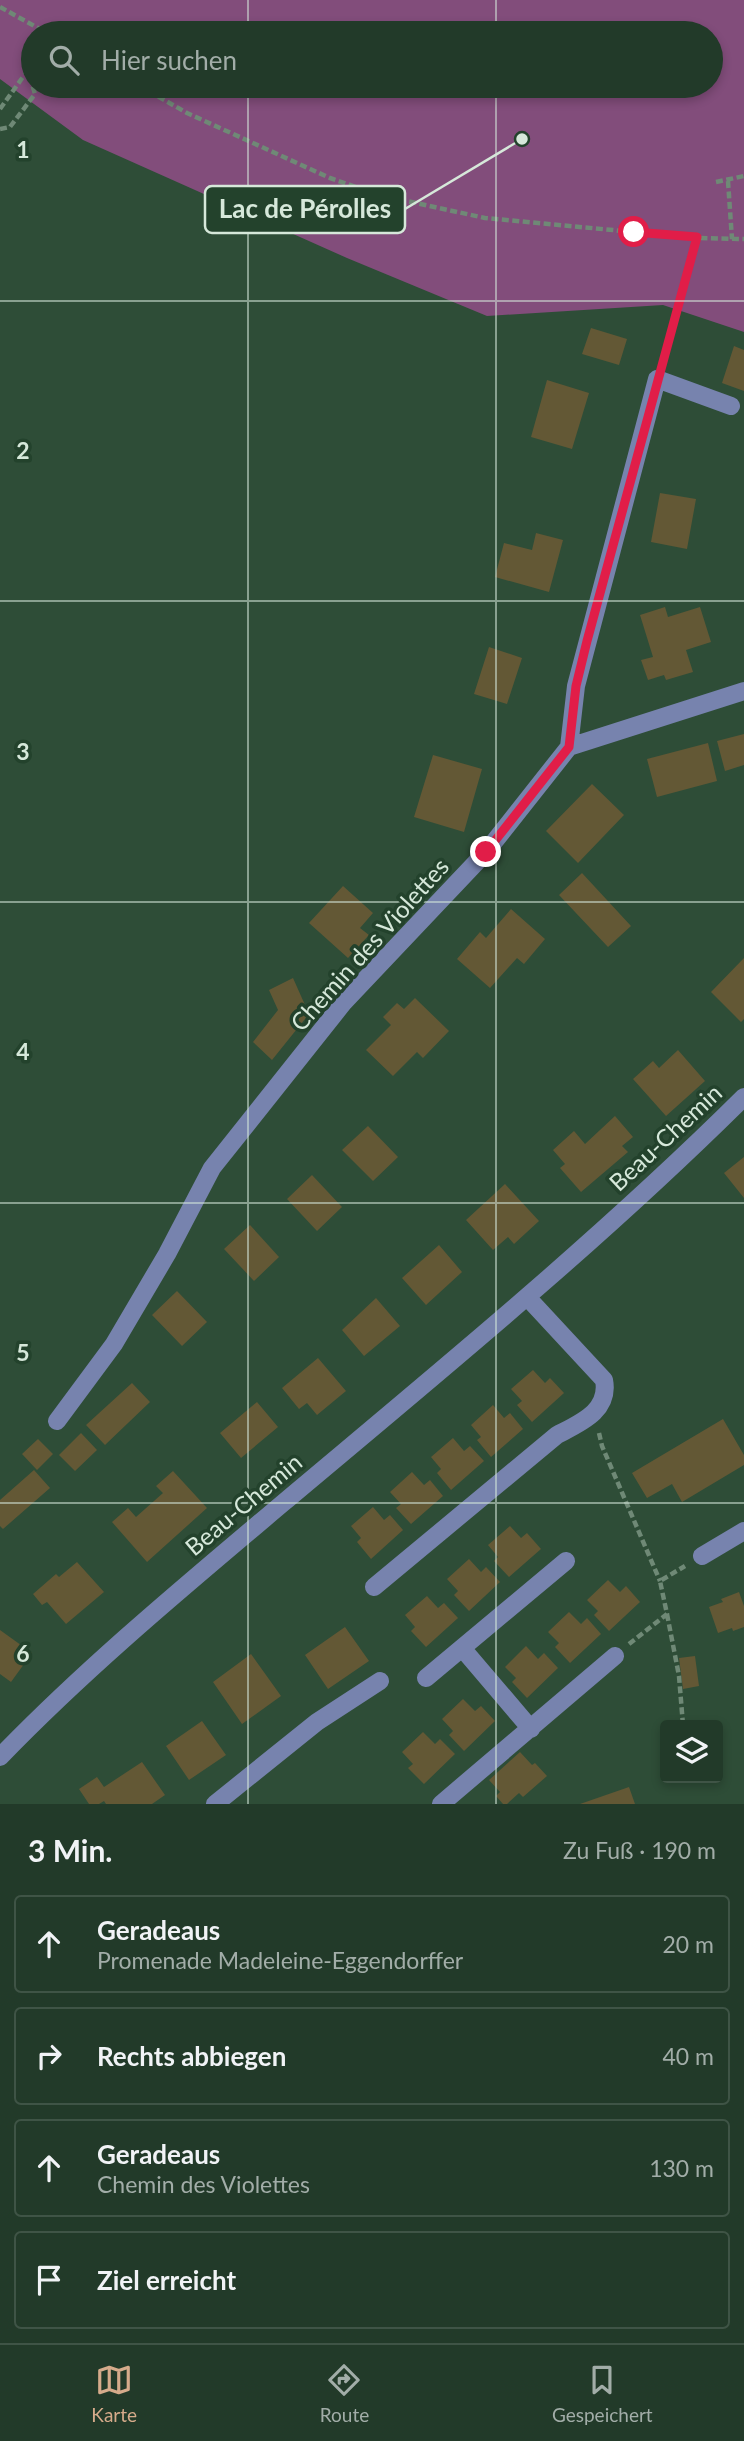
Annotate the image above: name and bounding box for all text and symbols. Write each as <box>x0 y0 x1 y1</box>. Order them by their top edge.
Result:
search box <box>21 21 723 98</box>
icon: search <box>45 41 83 79</box>
text: Hier suchen <box>101 44 237 76</box>
text: 1 <box>16 135 30 163</box>
callout: Lac de Pérolles <box>205 186 405 233</box>
text: Lac de Pérolles <box>219 192 391 224</box>
route start <box>618 216 649 247</box>
text: 2 <box>16 436 30 464</box>
text: 3 <box>16 737 30 765</box>
route end <box>470 836 501 867</box>
street label: Chemin des Violettes <box>284 852 454 1036</box>
text: 4 <box>16 1037 30 1065</box>
street label: Beau-Chemin <box>603 1078 727 1196</box>
text: 5 <box>16 1338 30 1366</box>
street label: Beau-Chemin <box>179 1447 307 1561</box>
text: 6 <box>16 1639 30 1667</box>
map controls <box>660 1720 723 1783</box>
button: layers <box>660 1720 723 1783</box>
text: 3 Min. <box>28 1832 113 1868</box>
text: Zu Fuß · 190 m <box>563 1836 716 1864</box>
text: Geradeaus <box>97 1914 220 1946</box>
icon: ahead <box>30 1925 68 1963</box>
text: 20 m <box>663 1930 714 1958</box>
text: Promenade Madeleine-Eggendorffer <box>97 1946 463 1974</box>
icon: right <box>30 2037 68 2075</box>
text: Rechts abbiegen <box>97 2040 286 2072</box>
text: 40 m <box>663 2042 714 2070</box>
text: Geradeaus <box>97 2138 220 2170</box>
icon: ahead <box>30 2149 68 2187</box>
text: 130 m <box>649 2154 714 2182</box>
text: Chemin des Violettes <box>97 2170 310 2198</box>
icon: arrive <box>30 2261 68 2299</box>
text: Ziel erreicht <box>97 2264 236 2296</box>
tab: Karte <box>91 2361 137 2426</box>
tab: Route <box>320 2361 369 2426</box>
tab: Gespeichert <box>552 2361 653 2426</box>

